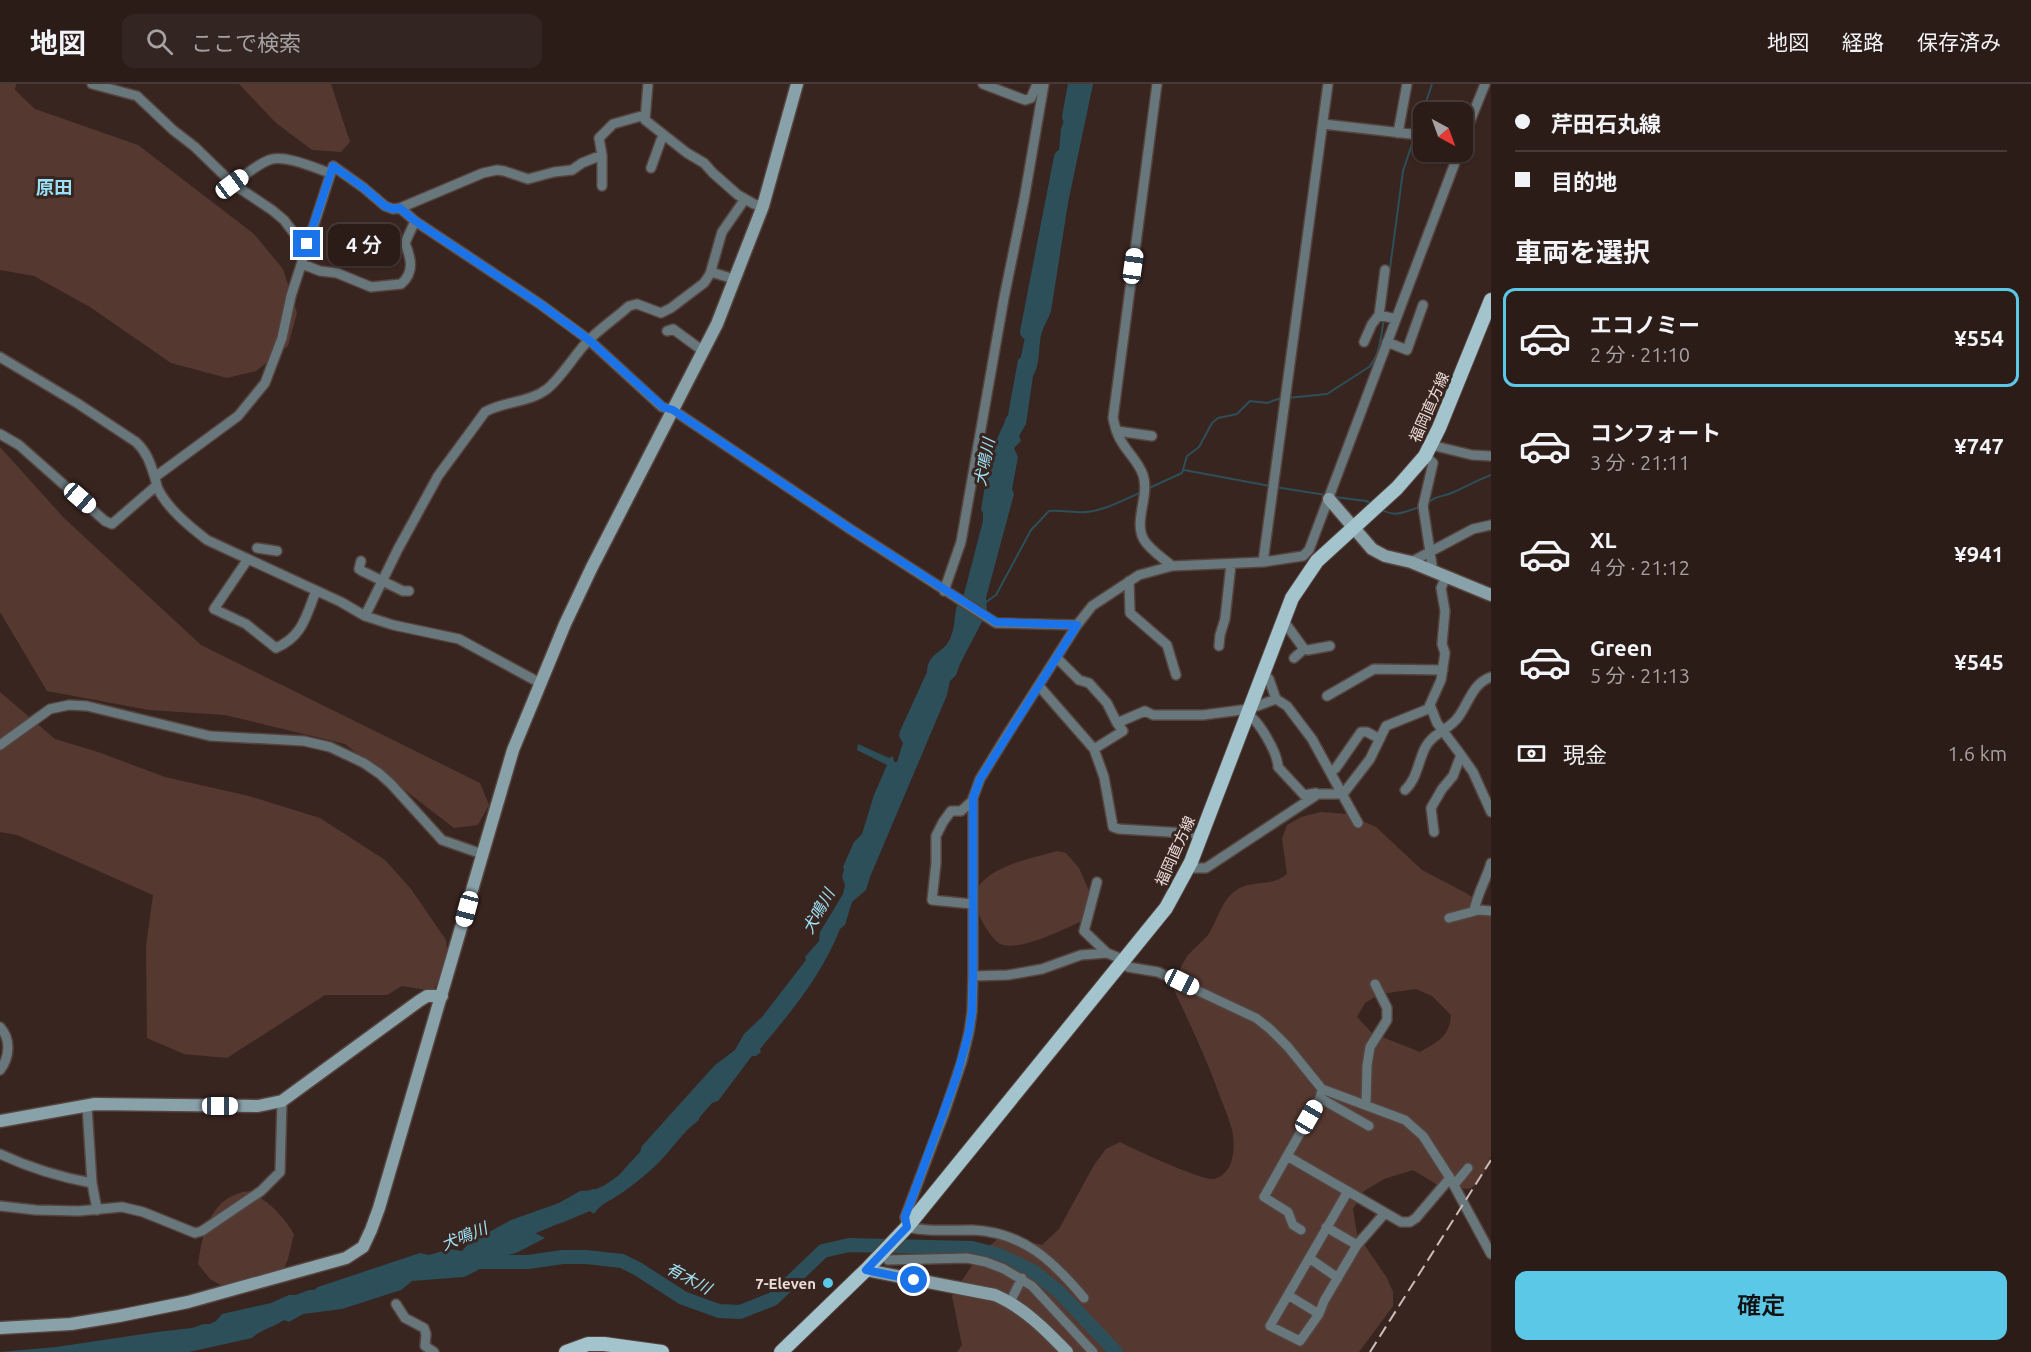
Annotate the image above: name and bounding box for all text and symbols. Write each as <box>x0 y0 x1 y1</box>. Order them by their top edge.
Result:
search box <box>122 14 542 68</box>
icon: search <box>143 25 176 58</box>
text: 地図 <box>30 27 86 58</box>
text: ここで検索 <box>191 30 301 55</box>
text: 地図 <box>1767 30 1809 54</box>
text: 経路 <box>1842 30 1884 54</box>
text: 保存済み <box>1917 30 2001 54</box>
north arrow <box>1413 102 1473 162</box>
map controls <box>1413 102 1473 162</box>
text: 芹田石丸線 <box>1551 111 1661 136</box>
car <box>212 166 252 202</box>
text: 目的地 <box>1551 169 1617 194</box>
district label: 原田 <box>36 177 72 197</box>
callout: 4 分 <box>328 223 400 265</box>
route end <box>293 230 320 257</box>
text: 4 分 <box>346 233 382 256</box>
text: 車両を選択 <box>1515 237 1650 267</box>
car <box>1122 247 1144 285</box>
icon: car <box>1518 311 1572 365</box>
text: エコノミー <box>1590 312 1700 337</box>
text: ¥554 <box>1954 325 2004 350</box>
text: 2 分 · 21:10 <box>1590 343 1690 366</box>
street label: 福岡直方線 <box>1406 369 1452 445</box>
icon: car <box>1518 419 1572 473</box>
text: コンフォート <box>1590 420 1721 445</box>
text: ¥747 <box>1954 433 2004 458</box>
water label: 犬鳴川 <box>971 435 998 487</box>
text: 3 分 · 21:11 <box>1590 451 1690 474</box>
car <box>61 479 99 517</box>
icon: car <box>1518 527 1572 581</box>
text: XL <box>1590 527 1617 552</box>
text: ¥941 <box>1954 541 2004 566</box>
text: 4 分 · 21:12 <box>1590 556 1690 579</box>
icon: car <box>1518 635 1572 689</box>
text: Green <box>1590 635 1652 660</box>
text: ¥545 <box>1954 649 2004 674</box>
text: 5 分 · 21:13 <box>1590 664 1690 687</box>
icon: cash <box>1515 737 1548 770</box>
text: 現金 <box>1563 742 1607 767</box>
text: 1.6 km <box>1948 742 2007 765</box>
street label: 福岡直方線 <box>1152 813 1198 889</box>
water label: 犬鳴川 <box>798 884 838 936</box>
car <box>454 889 480 929</box>
car <box>1162 966 1202 998</box>
car <box>202 1097 238 1115</box>
car <box>1292 1097 1326 1137</box>
water label: 犬鳴川 <box>438 1218 491 1253</box>
water label: 有木川 <box>664 1259 716 1298</box>
route start <box>900 1266 927 1293</box>
button: 確定 <box>1515 1271 2007 1340</box>
place label: 7-Eleven <box>755 1275 816 1292</box>
marker: 7-Eleven <box>821 1276 835 1290</box>

